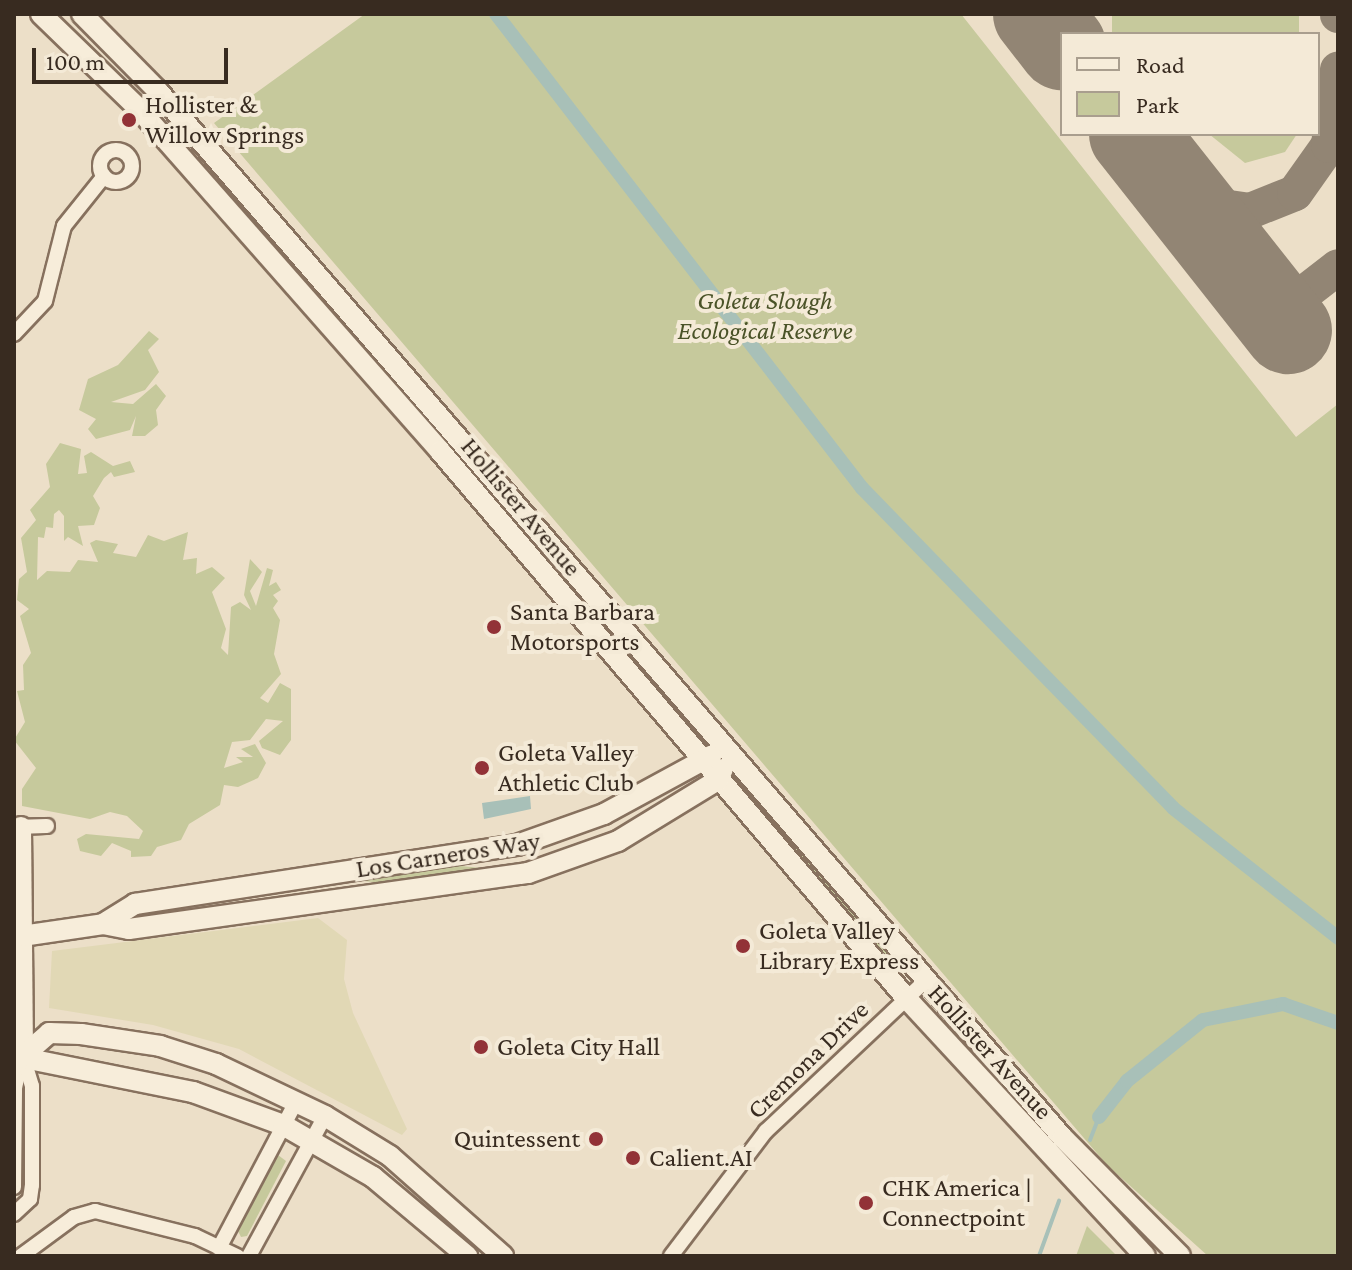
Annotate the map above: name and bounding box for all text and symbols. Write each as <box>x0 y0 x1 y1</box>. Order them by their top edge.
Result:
scale bar <box>36 32 232 82</box>
legend <box>1060 32 1320 136</box>
text: 100 m <box>46 48 105 75</box>
text: Road <box>1136 51 1185 78</box>
place label: Hollister & Willow Springs <box>145 89 304 150</box>
text: Park <box>1136 91 1179 118</box>
marker: Hollister & Willow Springs <box>120 111 138 129</box>
park label: Goleta Slough Ecological Reserve <box>678 285 852 346</box>
street label: Hollister Avenue <box>454 431 588 583</box>
place label: Santa Barbara Motorsports <box>510 596 655 658</box>
marker: Santa Barbara Motorsports <box>485 618 503 636</box>
place label: Goleta Valley Athletic Club <box>498 737 634 798</box>
marker: Goleta Valley Athletic Club <box>473 759 491 777</box>
street label: Los Carneros Way <box>354 825 542 885</box>
place label: Goleta Valley Library Express <box>759 915 919 976</box>
marker: Goleta Valley Library Express <box>734 937 752 955</box>
street label: Hollister Avenue <box>921 978 1059 1126</box>
street label: Cremona Drive <box>741 994 875 1126</box>
place label: Goleta City Hall <box>497 1031 660 1063</box>
marker: Goleta City Hall <box>472 1038 490 1056</box>
place label: Quintessent <box>454 1123 580 1155</box>
marker: Quintessent <box>587 1130 605 1148</box>
place label: Calient.AI <box>649 1142 753 1174</box>
marker: Calient.AI <box>624 1149 642 1167</box>
place label: CHK America | Connectpoint <box>882 1172 1032 1234</box>
marker: CHK America | Connectpoint <box>857 1194 875 1212</box>

